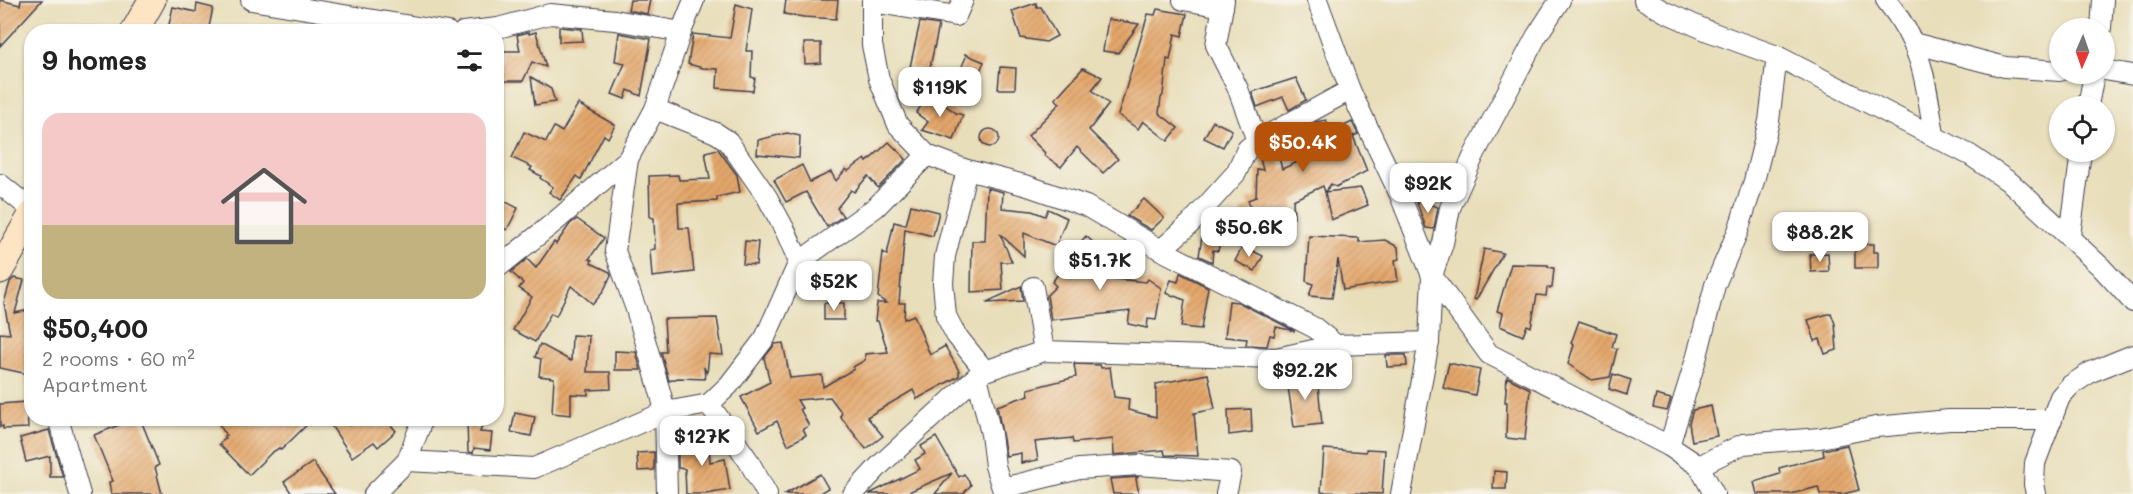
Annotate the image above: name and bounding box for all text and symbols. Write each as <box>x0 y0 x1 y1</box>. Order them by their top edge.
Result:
north arrow <box>2049 18 2115 84</box>
map controls <box>2049 18 2115 162</box>
text: 9 homes <box>42 43 147 77</box>
icon: filters <box>453 44 486 77</box>
pin: $119K <box>898 67 982 118</box>
text: $119K <box>912 73 968 99</box>
button: locate <box>2049 96 2115 162</box>
pin: $50.4K <box>1254 122 1352 173</box>
text: $50.4K <box>1269 128 1337 154</box>
icon: home <box>210 152 318 260</box>
pin: $92K <box>1392 163 1464 214</box>
text: $92K <box>1404 169 1452 195</box>
pin: $50.6K <box>1200 207 1298 258</box>
pin: $88.2K <box>1771 212 1869 263</box>
text: $50.6K <box>1215 213 1283 239</box>
text: $88.2K <box>1786 218 1854 244</box>
pin: $51.7K <box>1051 240 1149 291</box>
text: $51.7K <box>1068 246 1132 272</box>
pin: $52K <box>798 261 870 312</box>
text: $52K <box>810 267 858 293</box>
text: $50,400 <box>42 311 148 345</box>
text: 2 rooms · 60 m² <box>42 345 195 371</box>
pin: $92.2K <box>1256 350 1354 401</box>
text: $92.2K <box>1272 356 1338 382</box>
text: Apartment <box>42 371 148 397</box>
pin: $127K <box>660 416 744 467</box>
text: $127K <box>674 422 730 448</box>

